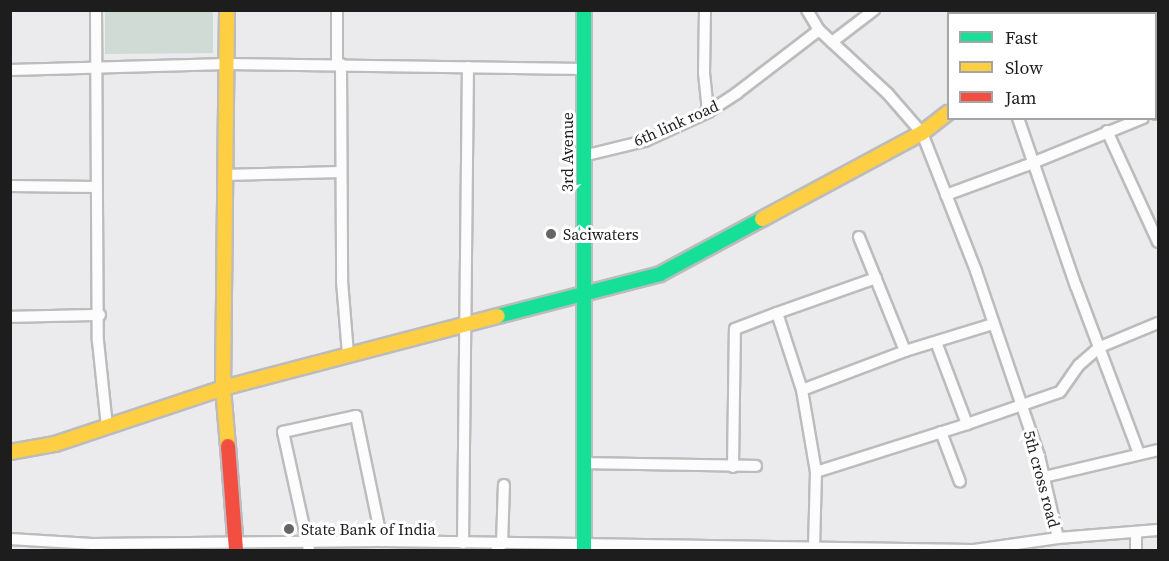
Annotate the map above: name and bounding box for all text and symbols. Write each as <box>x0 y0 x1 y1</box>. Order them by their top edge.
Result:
legend <box>947 12 1157 120</box>
text: Fast <box>1005 25 1038 50</box>
text: Slow <box>1005 55 1043 80</box>
text: Jam <box>1005 85 1037 110</box>
street label: 6th link road <box>631 96 721 150</box>
street label: 3rd Avenue <box>557 112 577 192</box>
place label: Saciwaters <box>563 224 639 244</box>
marker: Saciwaters <box>544 227 558 241</box>
street label: 5th cross road <box>1020 428 1064 530</box>
place label: State Bank of India <box>301 519 436 539</box>
marker: State Bank of India <box>282 522 296 536</box>

